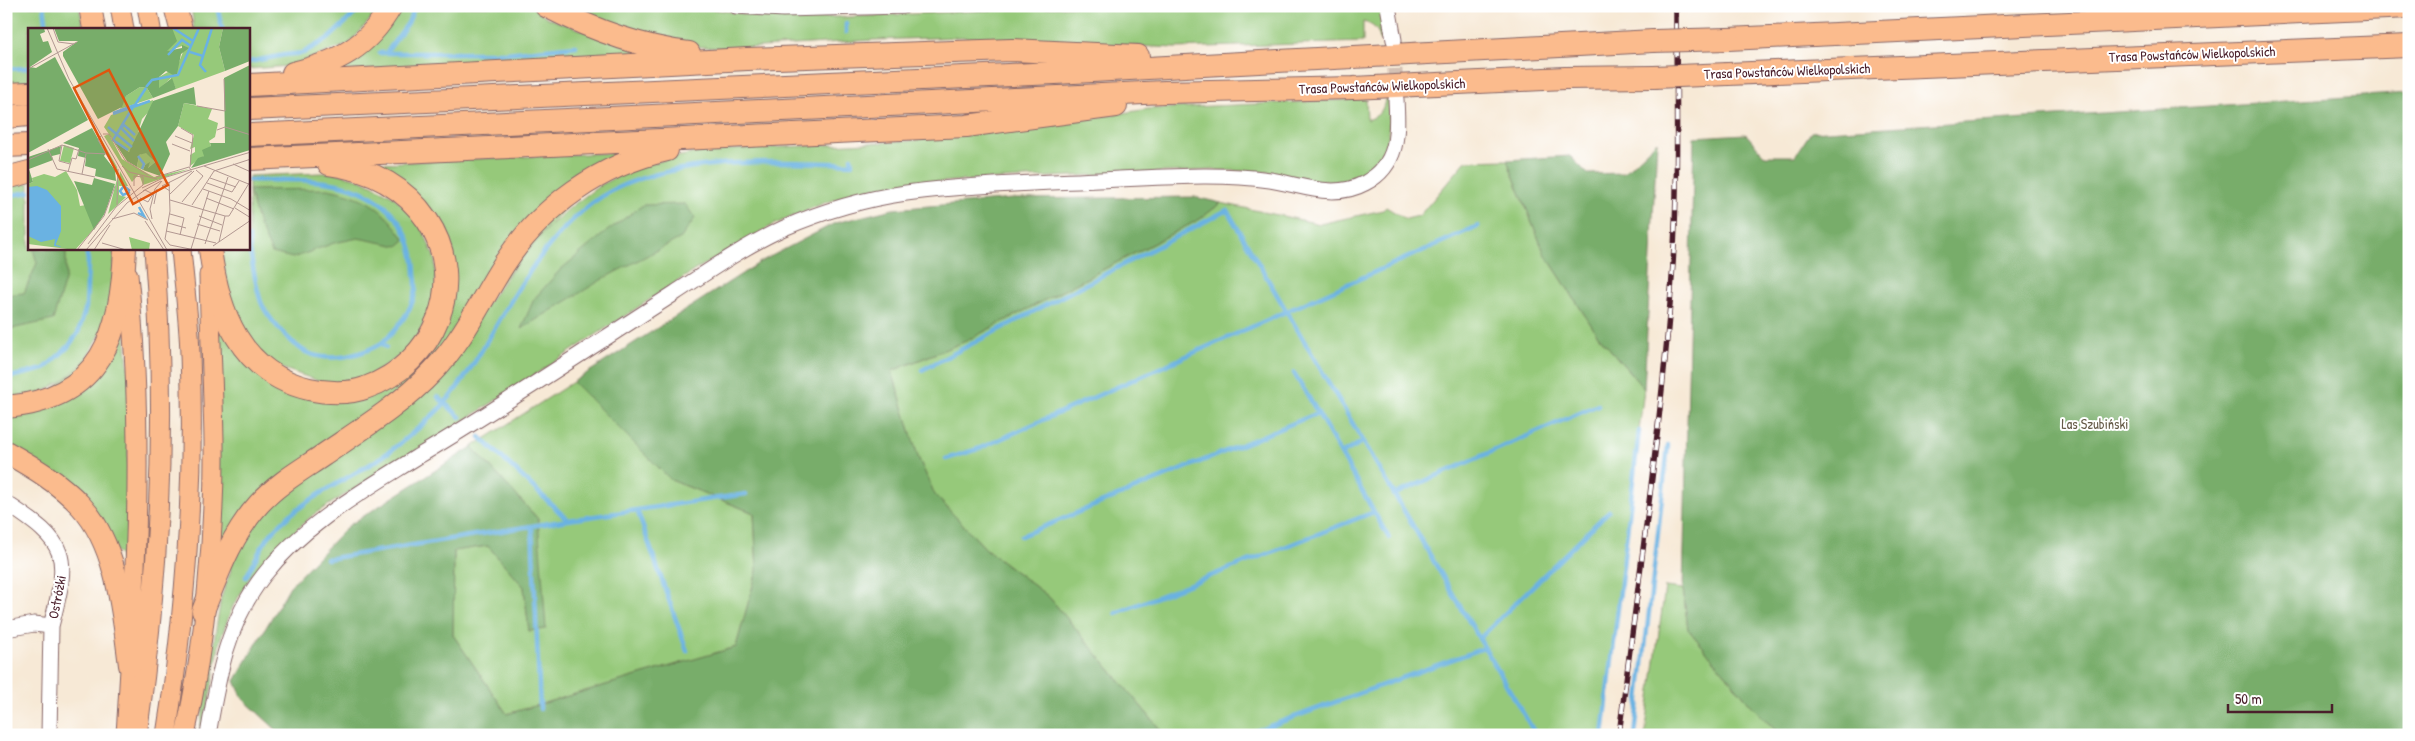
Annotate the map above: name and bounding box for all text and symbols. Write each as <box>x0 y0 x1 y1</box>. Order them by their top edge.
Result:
inset map <box>28 28 250 250</box>
street label: Trasa Powstańców Wielkopolskich <box>2108 41 2276 67</box>
street label: Trasa Powstańców Wielkopolskich <box>1703 58 1871 84</box>
street label: Trasa Powstańców Wielkopolskich <box>1298 73 1466 99</box>
park label: Las Szubiński <box>2062 414 2128 433</box>
street label: Ostróżki <box>43 574 70 620</box>
scale bar <box>2228 681 2331 713</box>
text: 50 m <box>2235 688 2262 709</box>

